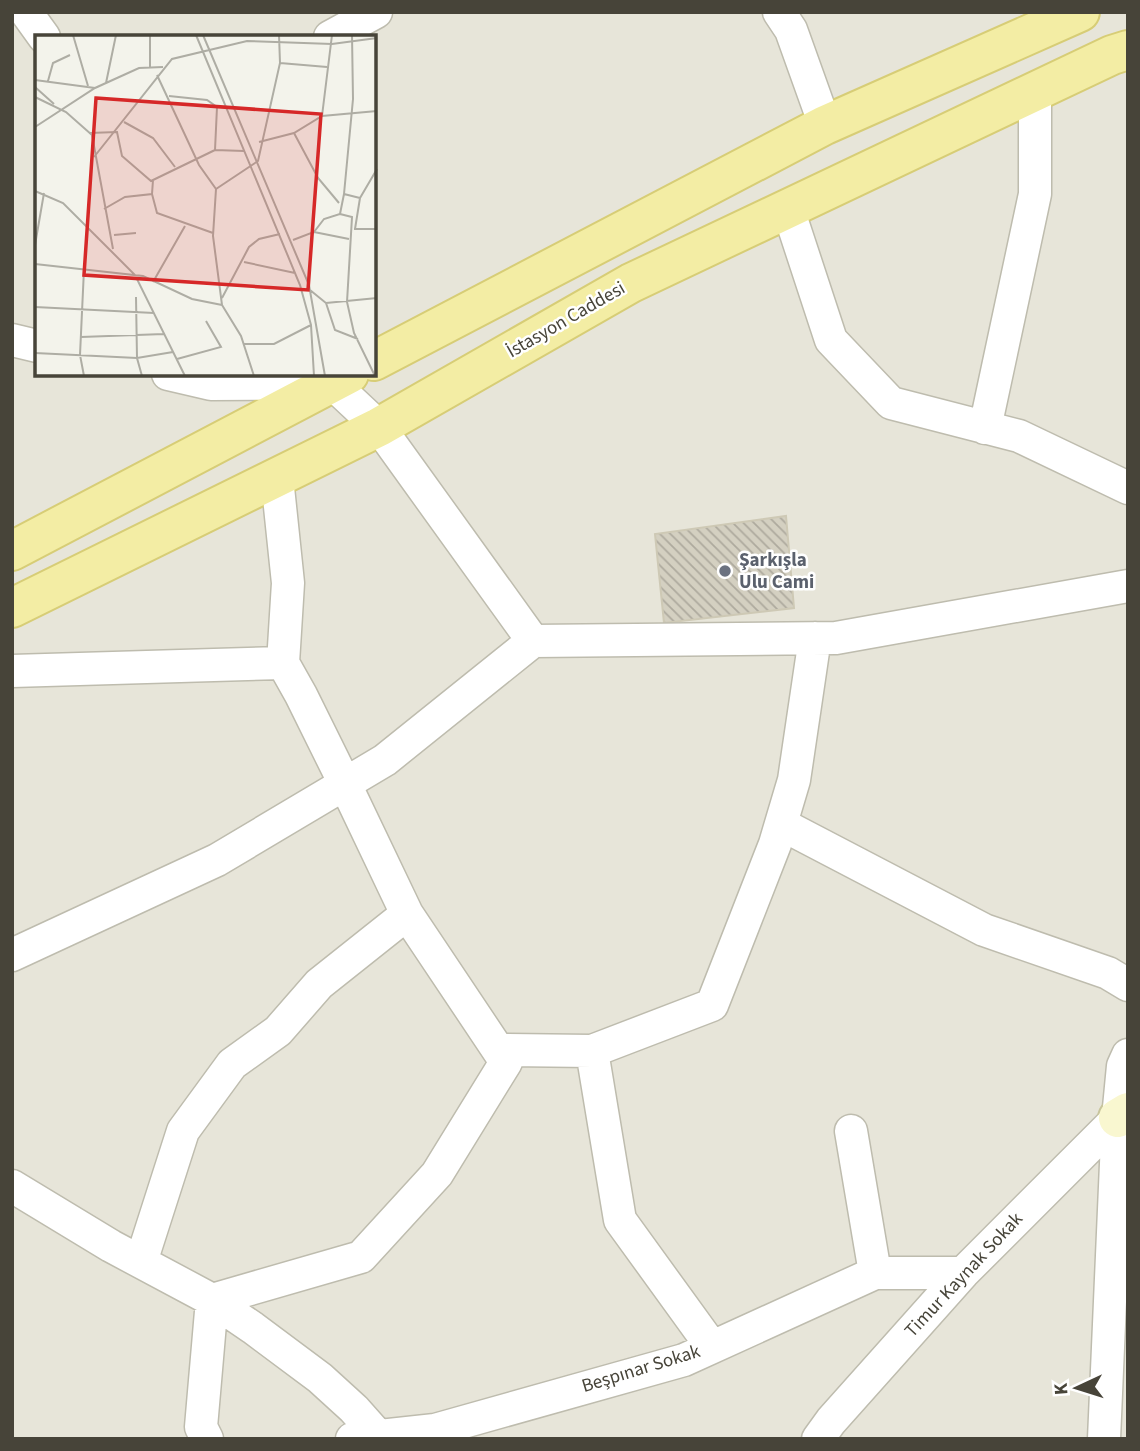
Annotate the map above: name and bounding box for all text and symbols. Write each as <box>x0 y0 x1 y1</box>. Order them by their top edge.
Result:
inset map <box>35 35 376 376</box>
street label: İstasyon Caddesi <box>502 275 630 365</box>
place label: Şarkışla Ulu Cami <box>739 547 814 596</box>
marker: Şarkışla Ulu Cami <box>717 563 733 579</box>
street label: Timur Kaynak Sokak <box>899 1206 1030 1344</box>
street label: Beşpınar Sokak <box>578 1338 704 1400</box>
north arrow <box>1042 1353 1112 1423</box>
text: K <box>1048 1382 1075 1396</box>

